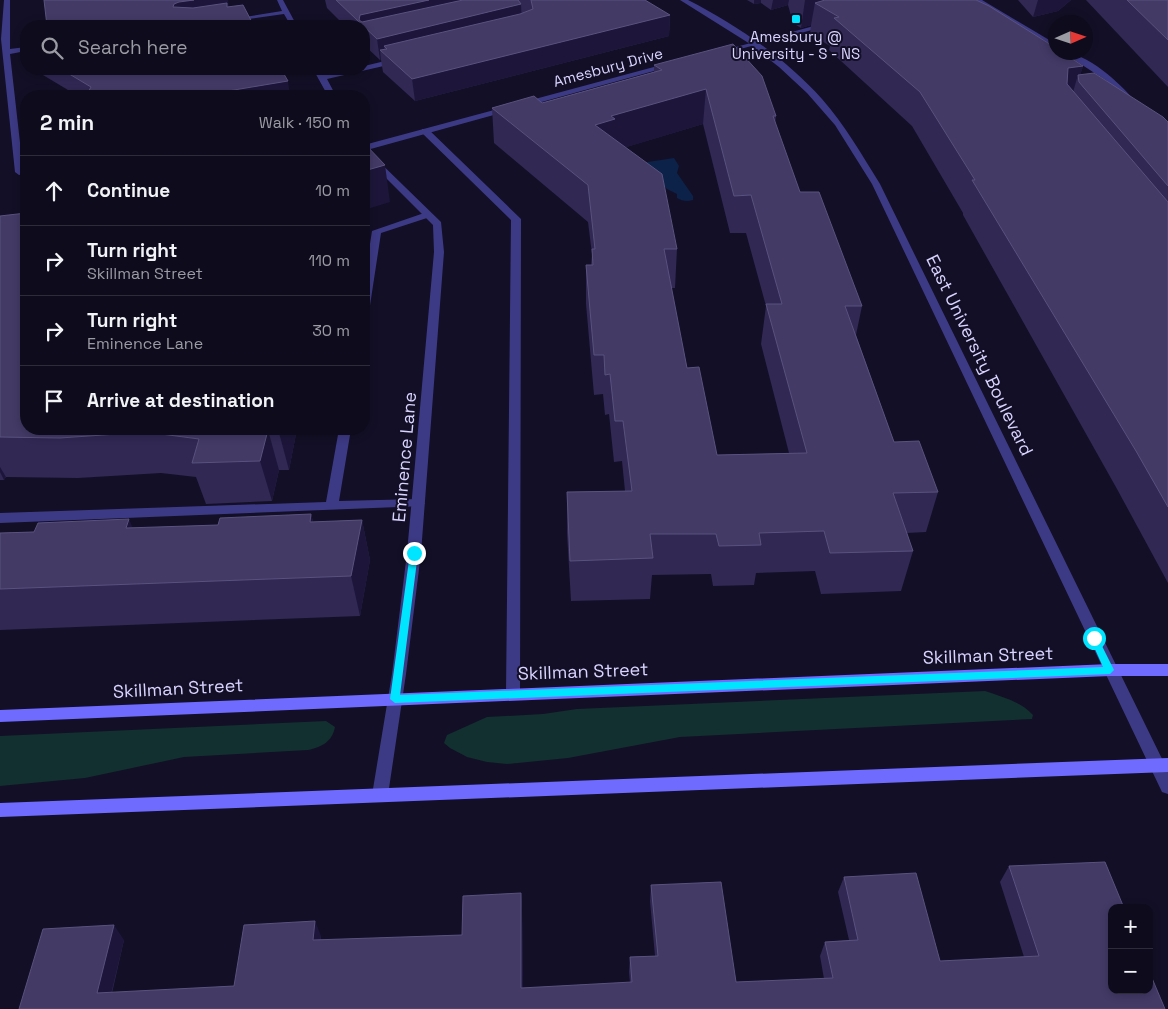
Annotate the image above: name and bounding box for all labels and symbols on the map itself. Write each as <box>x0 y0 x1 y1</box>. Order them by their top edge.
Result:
marker: Amesbury @ University - S - NS <box>790 13 802 25</box>
north arrow <box>1048 15 1093 60</box>
place label: Amesbury @ University - S - NS <box>732 27 860 63</box>
street label: Amesbury Drive <box>551 43 665 91</box>
street label: East University Boulevard <box>921 251 1039 459</box>
street label: Eminence Lane <box>387 391 421 523</box>
route end <box>403 542 426 565</box>
route start <box>1083 627 1106 650</box>
street label: Skillman Street <box>922 641 1054 669</box>
street label: Skillman Street <box>517 657 649 685</box>
street label: Skillman Street <box>112 673 244 703</box>

